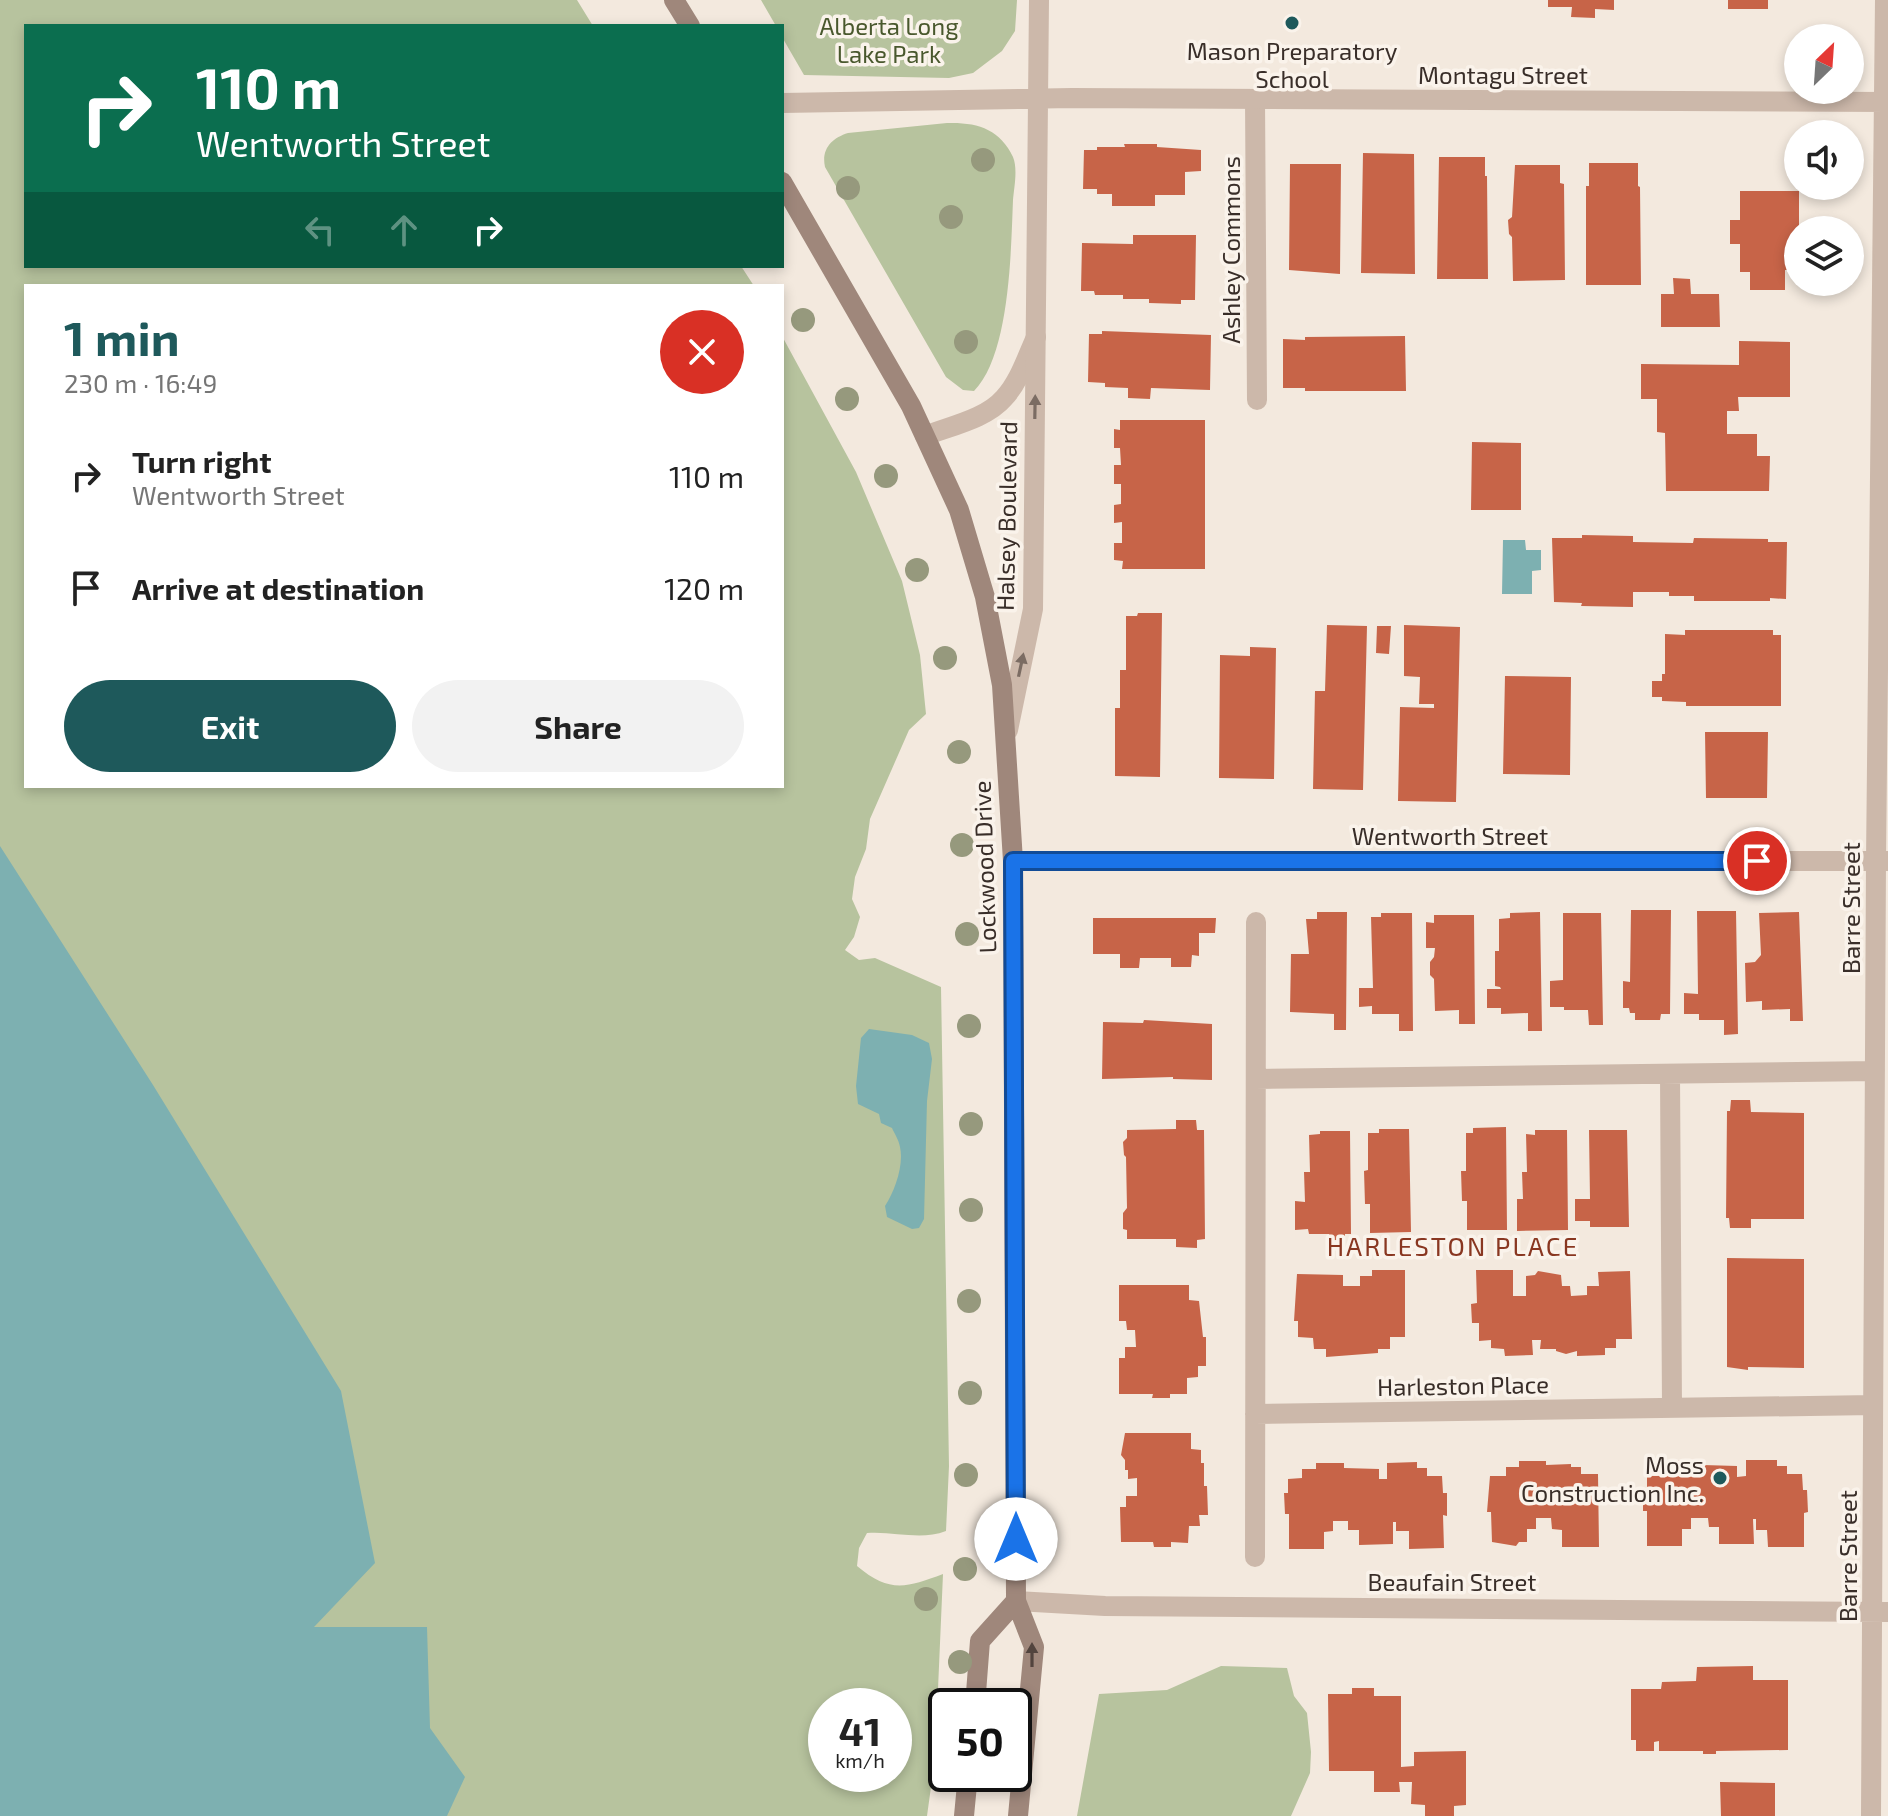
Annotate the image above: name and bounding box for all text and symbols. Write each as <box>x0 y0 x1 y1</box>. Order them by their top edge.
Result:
park label: Alberta Long Lake Park <box>819 11 959 68</box>
marker: Mason Preparatory School <box>1283 14 1301 32</box>
north arrow <box>1784 24 1864 104</box>
map controls <box>1784 24 1864 296</box>
place label: Mason Preparatory School <box>1187 36 1398 93</box>
text: 110 m <box>196 53 341 120</box>
icon: right <box>64 56 168 160</box>
street label: Montagu Street <box>1418 60 1588 89</box>
button: sound <box>1784 120 1864 200</box>
text: Wentworth Street <box>196 121 491 164</box>
street label: Ashley Commons <box>1216 156 1245 344</box>
icon: left <box>298 208 342 252</box>
icon: ahead <box>382 208 426 252</box>
icon: right <box>466 208 510 252</box>
button: layers <box>1784 216 1864 296</box>
text: 1 min <box>64 308 180 366</box>
button: close <box>660 310 744 394</box>
text: 230 m · 16:49 <box>64 367 217 398</box>
one-way arrow <box>1029 394 1041 419</box>
street label: Halsey Boulevard <box>990 421 1022 611</box>
text: Turn right <box>132 443 272 479</box>
icon: right <box>64 454 108 498</box>
text: 110 m <box>669 458 744 494</box>
text: Wentworth Street <box>132 479 345 510</box>
icon: arrive <box>64 566 108 610</box>
text: Arrive at destination <box>132 570 424 606</box>
text: 120 m <box>664 570 744 606</box>
one-way arrow <box>1016 653 1028 678</box>
button: Exit <box>64 680 396 772</box>
button: Share <box>412 680 744 772</box>
street label: Lockwood Drive <box>966 780 1002 954</box>
street label: Wentworth Street <box>1352 821 1548 850</box>
pin <box>1723 827 1791 895</box>
icon: arrive <box>1735 839 1779 883</box>
street label: Barre Street <box>1836 842 1865 974</box>
district label: HARLESTON PLACE <box>1327 1230 1579 1261</box>
street label: Harleston Place <box>1377 1369 1549 1401</box>
place label: Moss Construction Inc. <box>1521 1450 1704 1507</box>
marker: Moss Construction Inc. <box>1711 1469 1729 1487</box>
street label: Barre Street <box>1833 1490 1862 1622</box>
position arrow <box>974 1497 1058 1581</box>
street label: Beaufain Street <box>1368 1567 1536 1596</box>
one-way arrow <box>1026 1642 1038 1667</box>
speed limit sign: 50 <box>928 1688 1032 1792</box>
text: 41 <box>839 1706 881 1754</box>
text: km/h <box>835 1748 885 1772</box>

